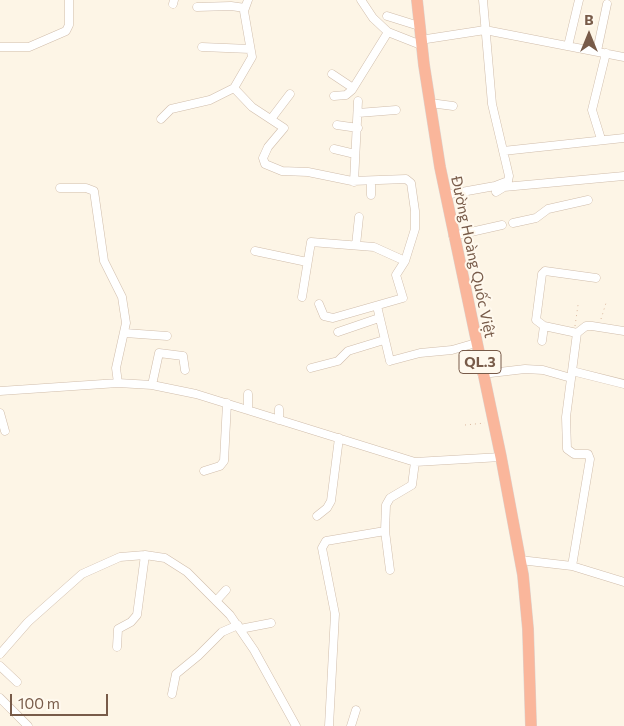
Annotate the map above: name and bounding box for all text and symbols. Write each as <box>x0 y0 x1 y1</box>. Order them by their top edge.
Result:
north arrow <box>564 10 614 60</box>
text: B <box>584 11 594 28</box>
street label: Đường Hoàng Quốc Việt <box>447 174 499 340</box>
road number: QL.3 <box>459 351 501 374</box>
scale bar <box>12 684 110 716</box>
text: 100 m <box>18 694 60 712</box>

